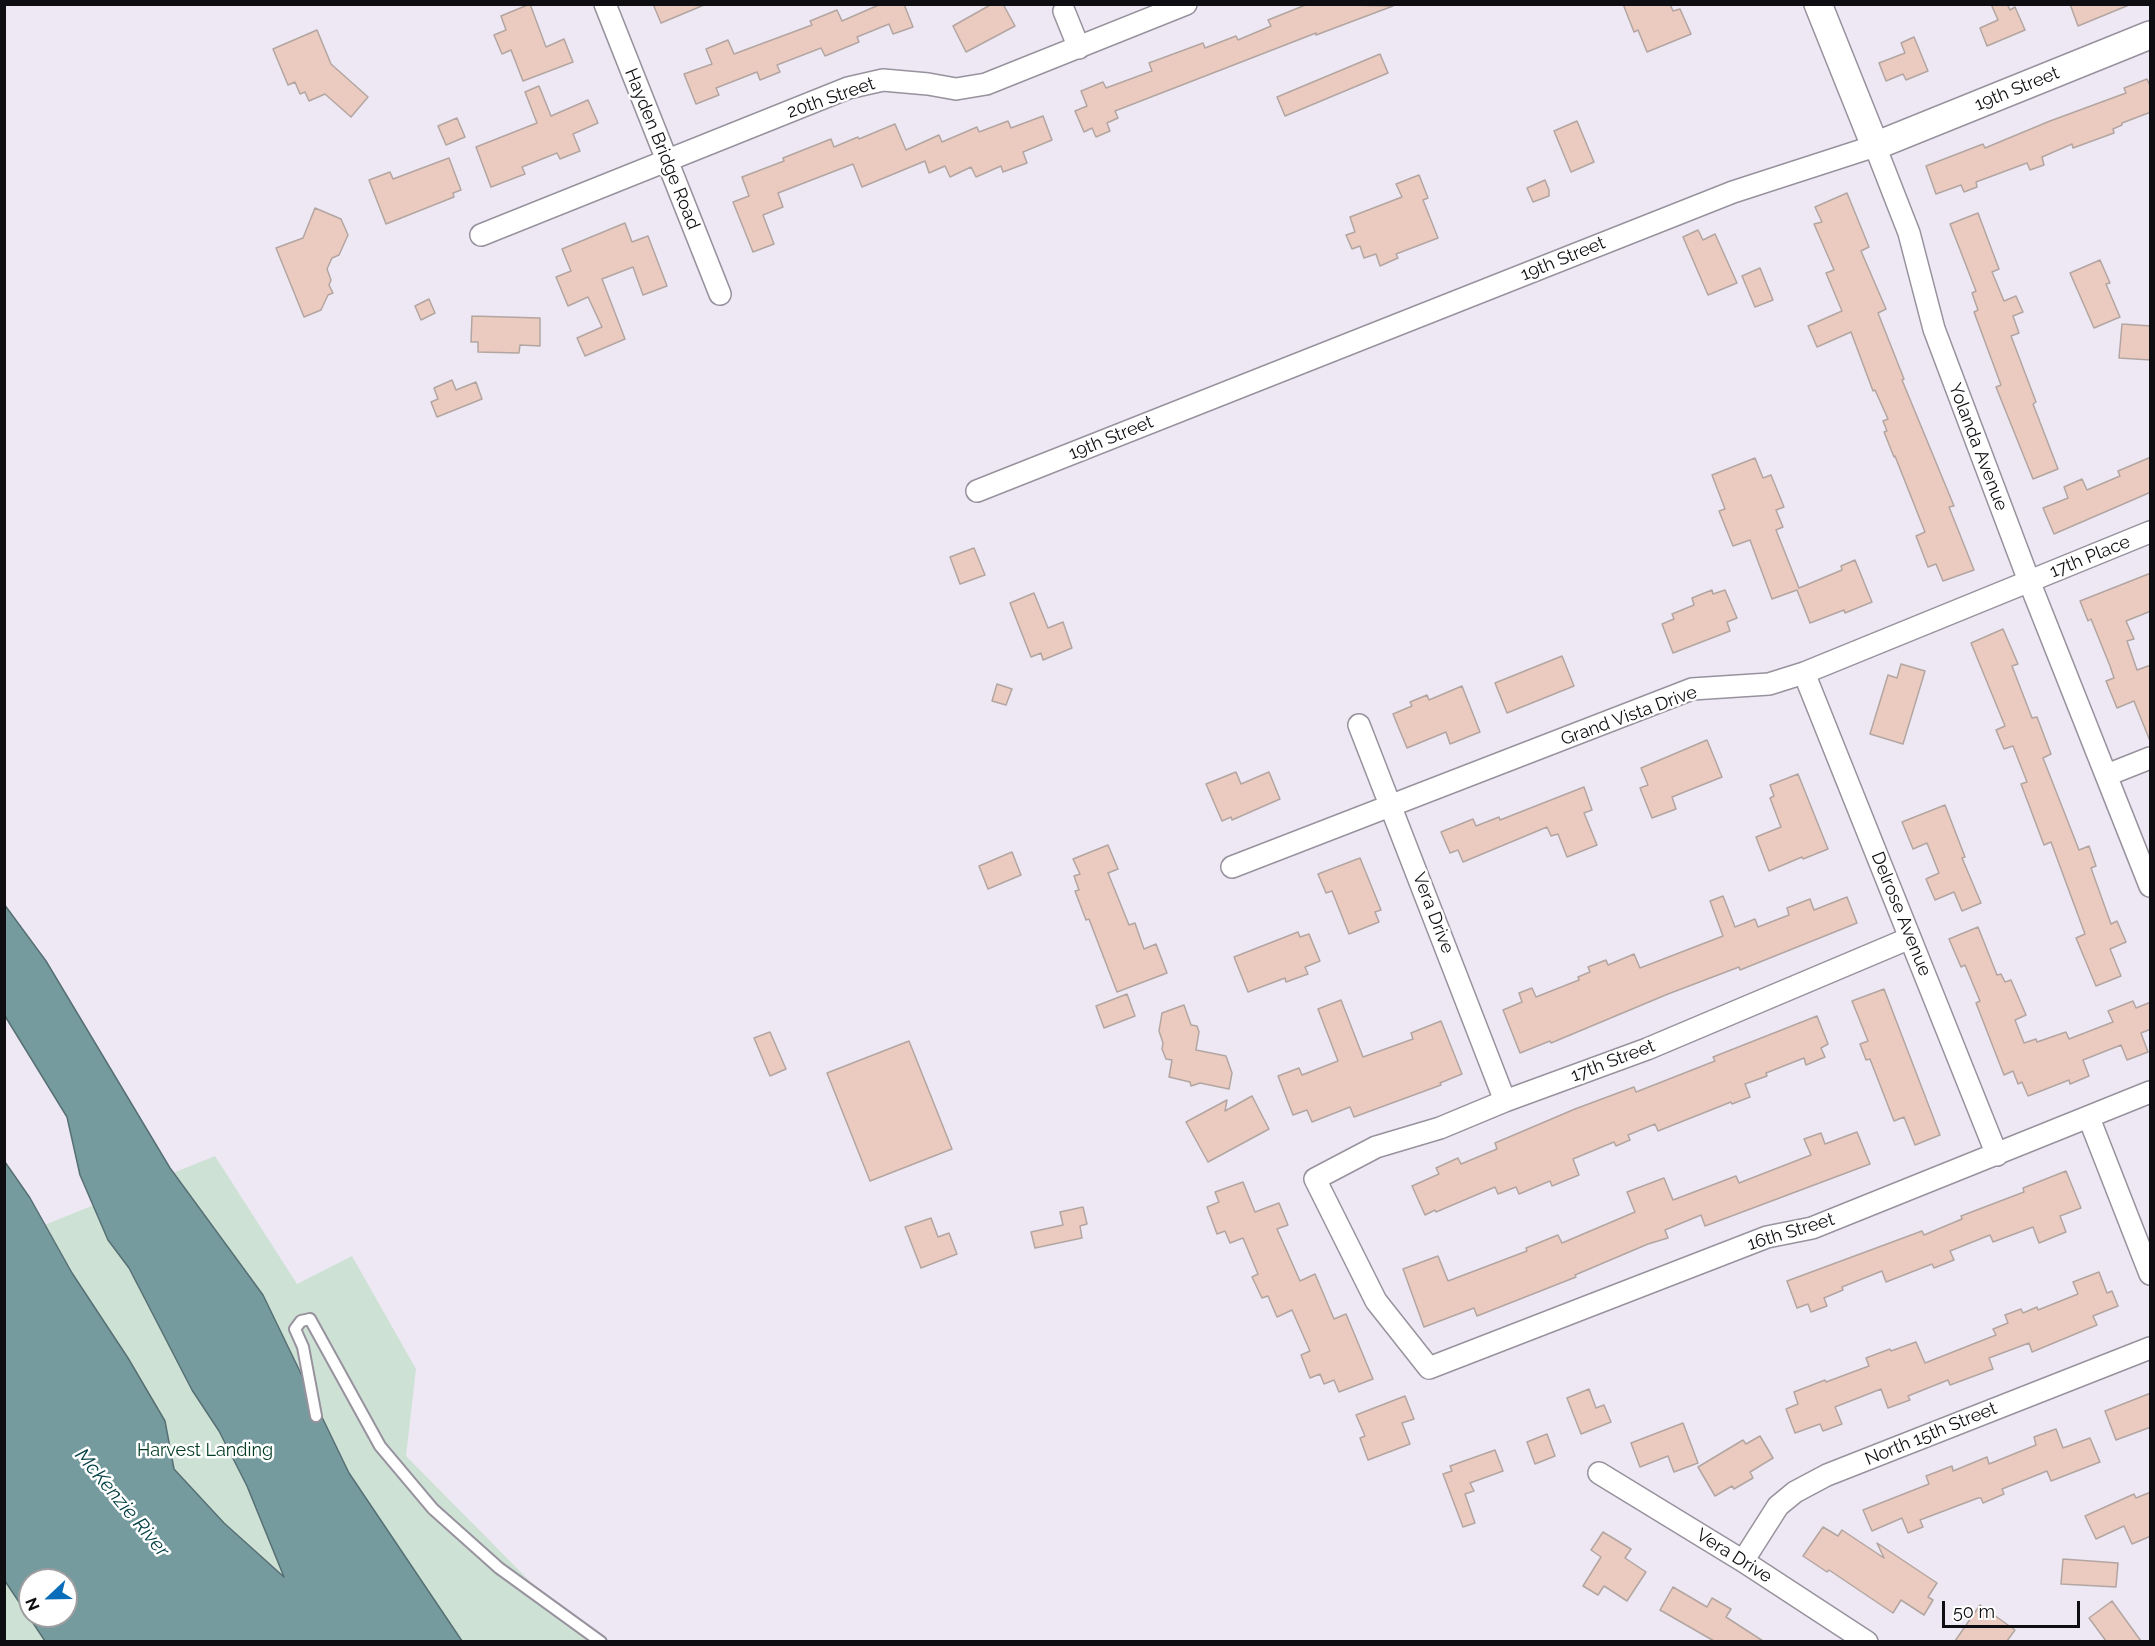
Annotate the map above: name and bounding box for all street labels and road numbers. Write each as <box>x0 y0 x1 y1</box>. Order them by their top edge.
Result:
street label: 19th Street <box>1972 62 2062 116</box>
street label: Hayden Bridge Road <box>620 65 704 233</box>
street label: 20th Street <box>784 73 878 123</box>
street label: 19th Street <box>1518 232 1608 286</box>
street label: Yolanda Avenue <box>1944 380 2012 514</box>
street label: 19th Street <box>1066 411 1156 465</box>
street label: 17th Place <box>2047 531 2133 583</box>
street label: Grand Vista Drive <box>1558 681 1700 751</box>
street label: Delrose Avenue <box>1866 849 1936 979</box>
street label: Vera Drive <box>1408 869 1458 957</box>
street label: 17th Street <box>1568 1035 1658 1087</box>
street label: 16th Street <box>1745 1209 1837 1255</box>
street label: North 15th Street <box>1862 1398 2000 1470</box>
street label: Vera Drive <box>1692 1524 1776 1588</box>

